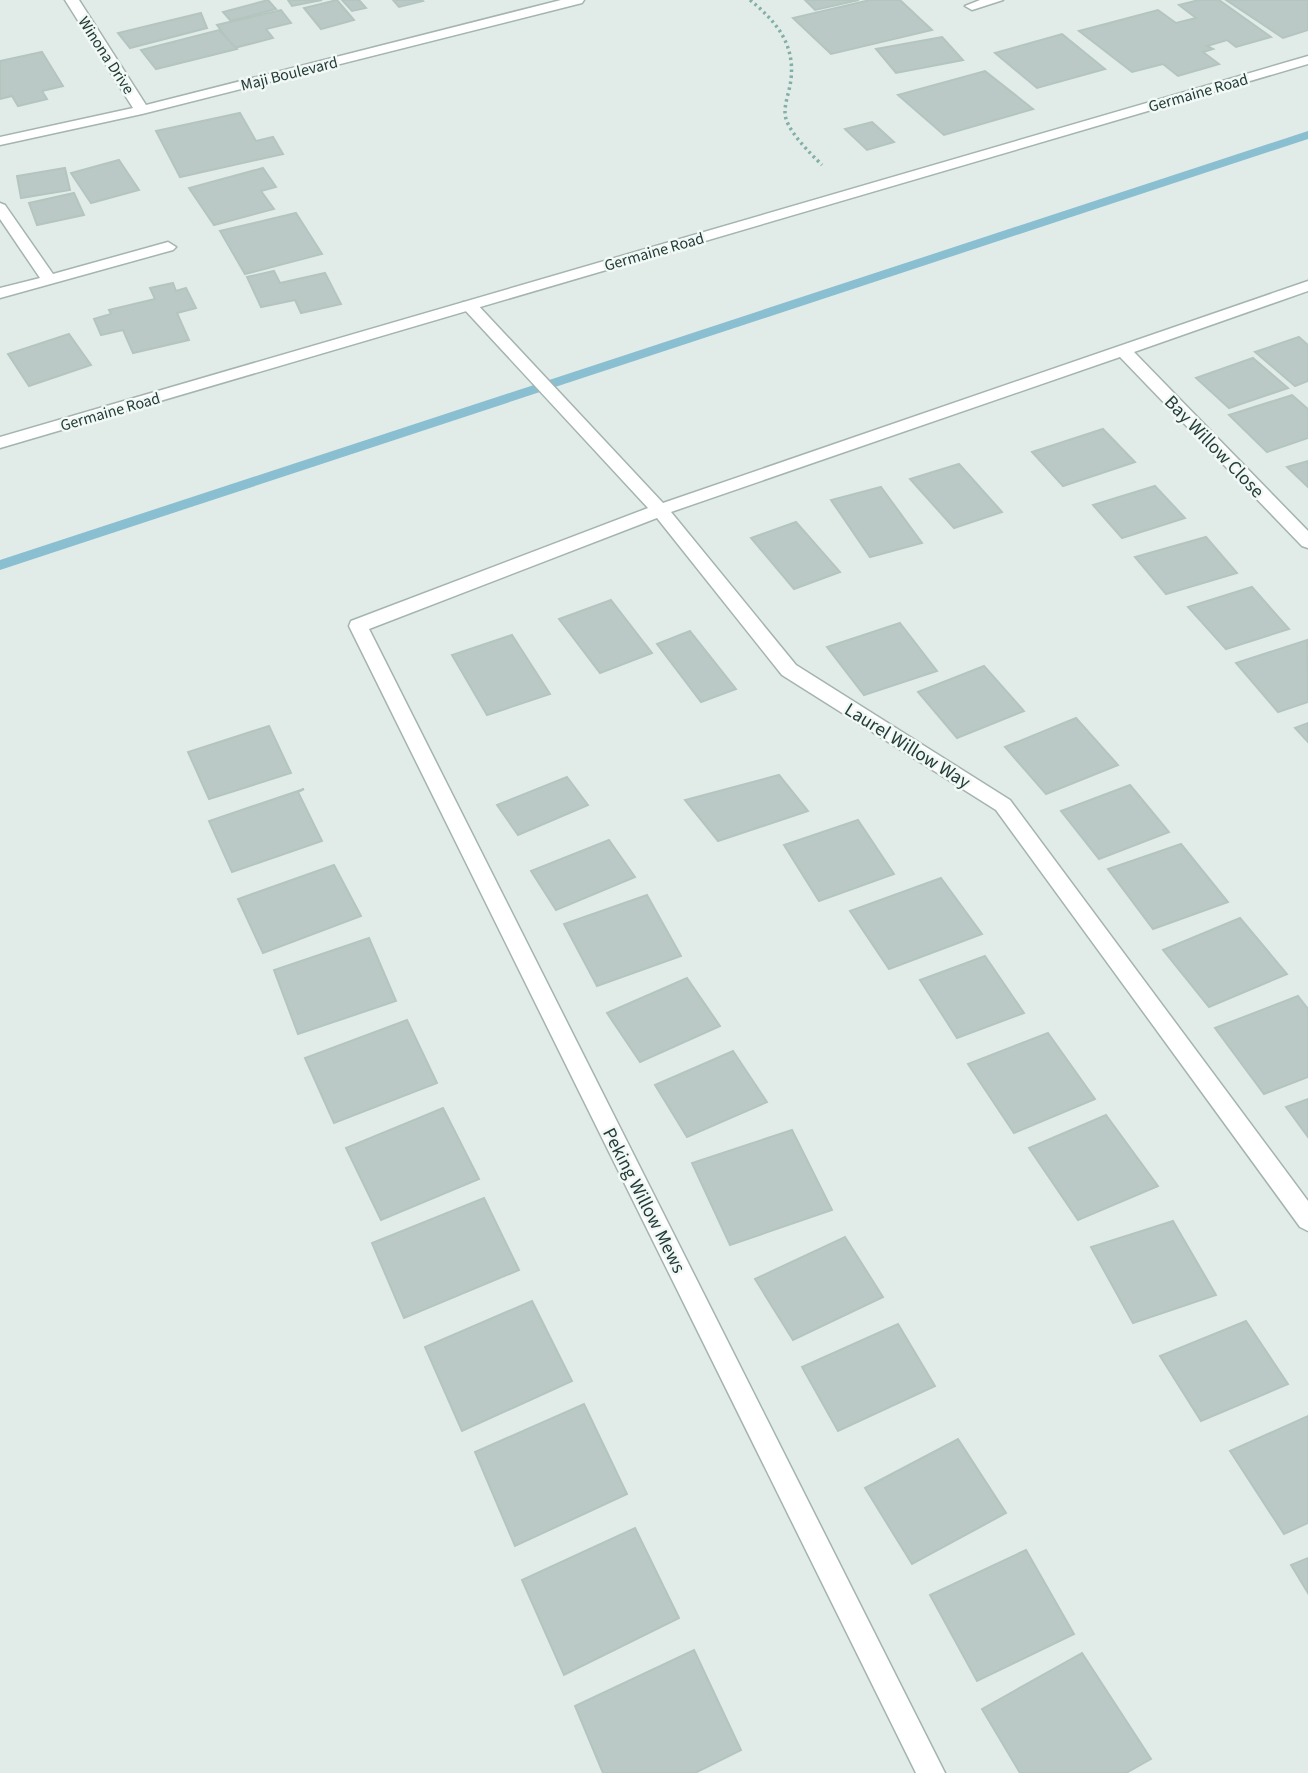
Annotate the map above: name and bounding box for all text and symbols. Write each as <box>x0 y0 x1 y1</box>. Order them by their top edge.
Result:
street label: Winona Drive <box>73 12 140 99</box>
street label: Maji Boulevard <box>238 51 340 97</box>
street label: Germaine Road <box>1146 68 1251 118</box>
street label: Germaine Road <box>602 227 707 277</box>
street label: Germaine Road <box>58 387 163 437</box>
street label: Bay Willow Close <box>1158 390 1270 505</box>
street label: Laurel Willow Way <box>839 697 975 796</box>
street label: Peking Willow Mews <box>595 1123 692 1278</box>

